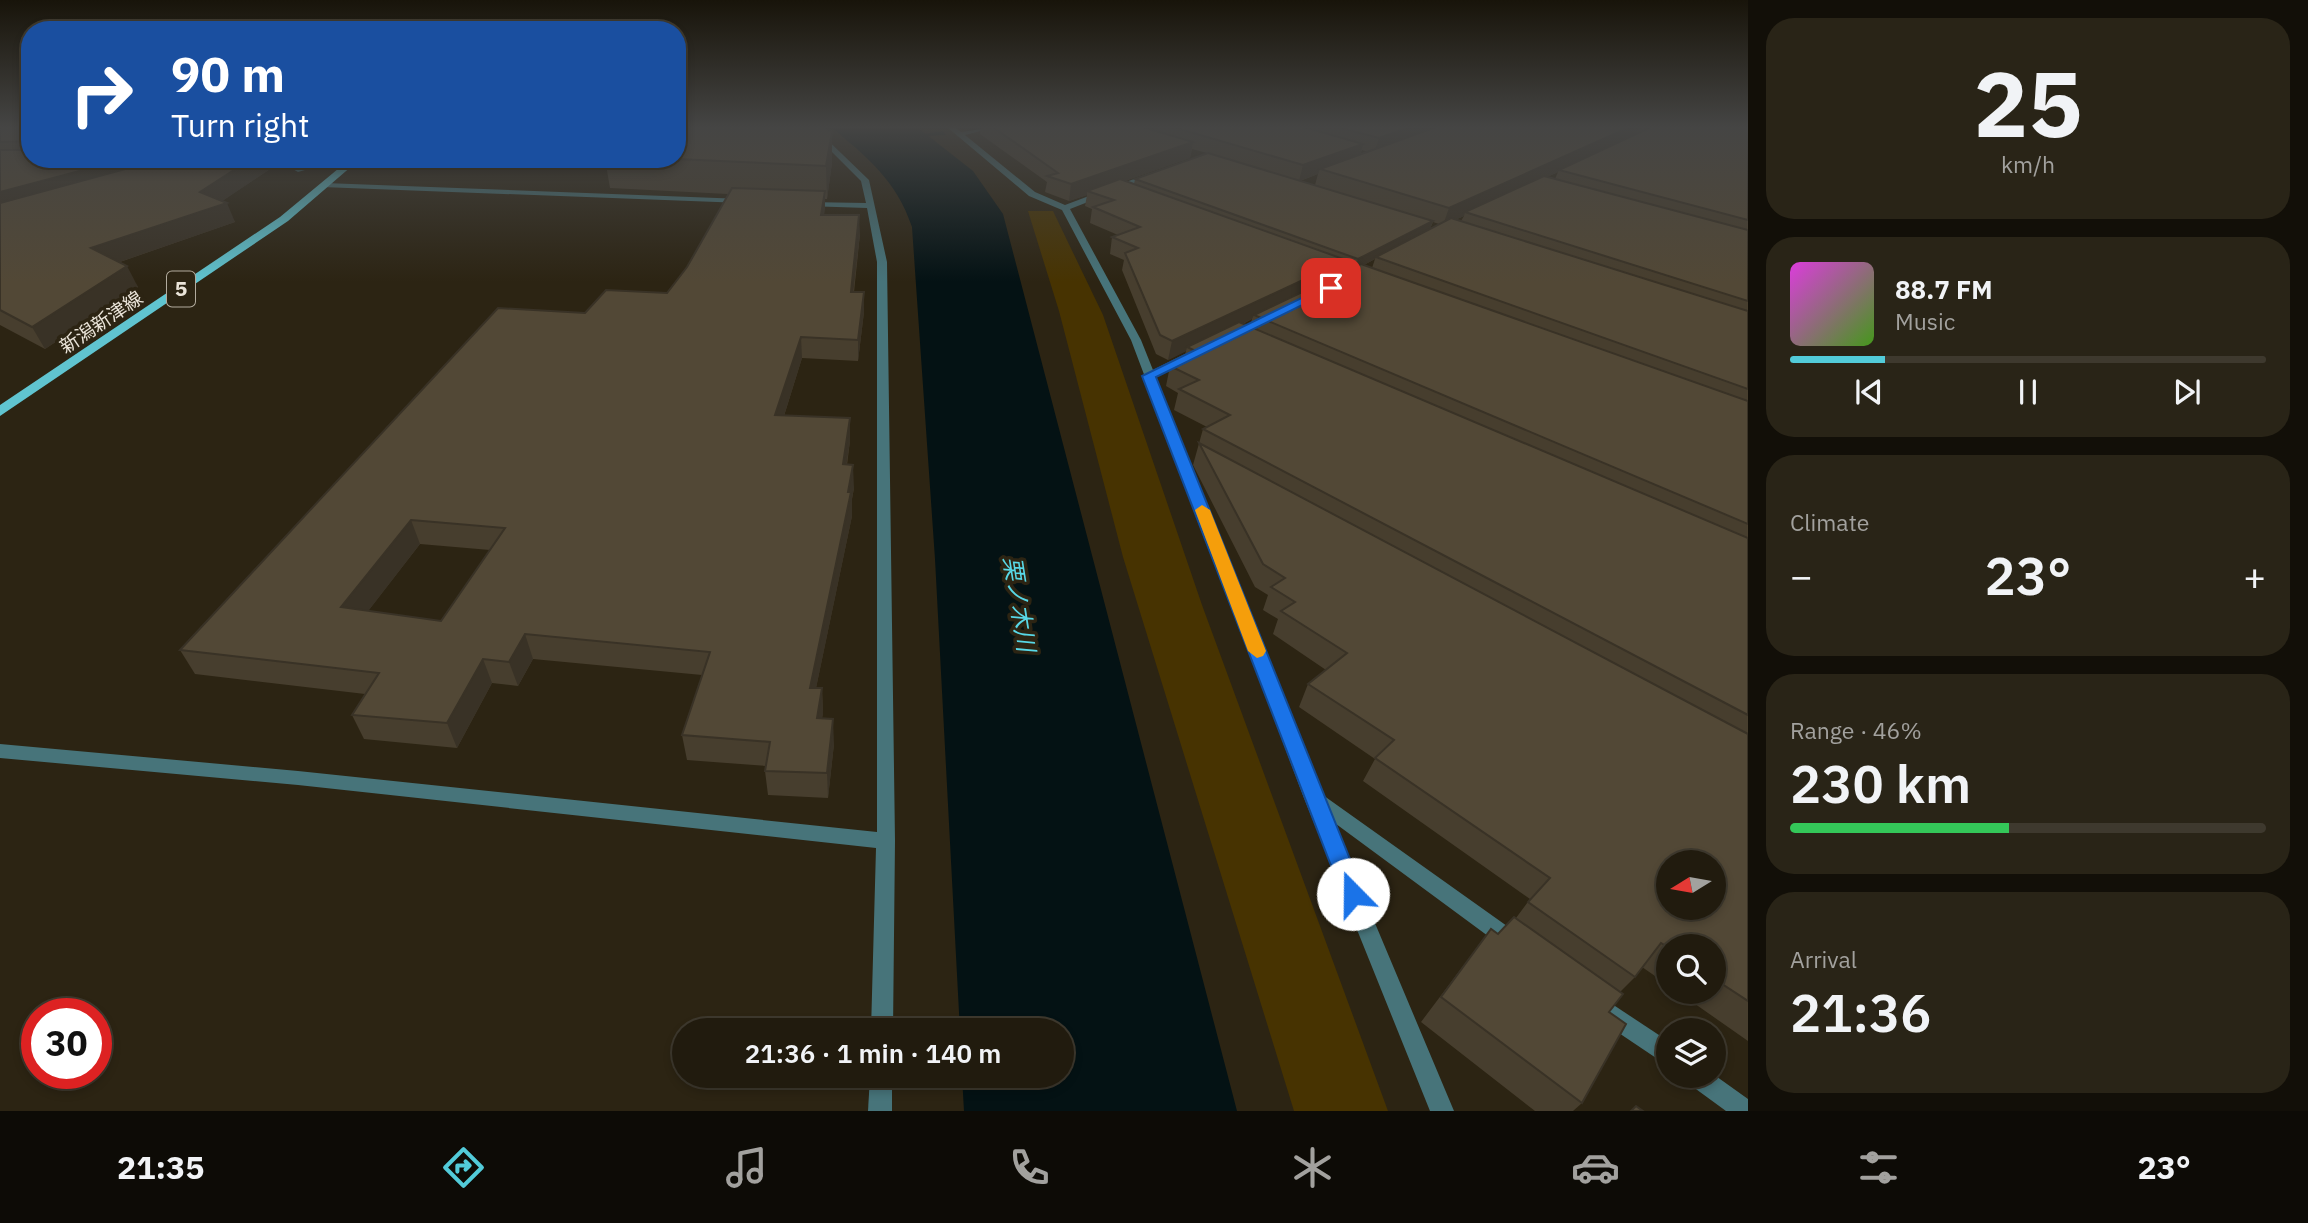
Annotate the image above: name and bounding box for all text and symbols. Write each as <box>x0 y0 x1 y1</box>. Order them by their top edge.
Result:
text: 90 m <box>171 42 285 105</box>
text: 25 <box>1973 44 2083 162</box>
icon: right <box>56 49 147 140</box>
text: Turn right <box>171 104 309 146</box>
text: km/h <box>2001 149 2055 179</box>
pin <box>1301 258 1361 318</box>
icon: arrive <box>1312 269 1350 307</box>
road number: 5 <box>167 272 195 306</box>
text: 88.7 FM <box>1895 272 1993 306</box>
street label: 新潟新津線 <box>55 285 147 359</box>
text: Music <box>1895 306 1955 336</box>
icon: previous <box>1850 373 1888 411</box>
icon: pause <box>2009 373 2047 411</box>
icon: next <box>2168 373 2206 411</box>
text: Climate <box>1790 507 1869 537</box>
text: 23° <box>1985 542 2071 609</box>
text: − <box>1790 551 1813 600</box>
text: + <box>2243 551 2266 600</box>
water label: 栗ノ木川 <box>997 554 1044 657</box>
text: Range · 46% <box>1790 715 1922 745</box>
text: 230 km <box>1790 750 1971 817</box>
north arrow <box>1656 850 1726 920</box>
map controls <box>1656 850 1726 1088</box>
position arrow <box>1316 857 1390 931</box>
button: search <box>1656 934 1726 1004</box>
text: Arrival <box>1790 944 1857 974</box>
text: 21:36 <box>1790 979 1931 1046</box>
speed limit sign: 30 <box>21 998 112 1089</box>
button: layers <box>1656 1018 1726 1088</box>
text: 21:36 · 1 min · 140 m <box>745 1036 1001 1070</box>
icon: directions <box>439 1143 488 1192</box>
icon: music <box>722 1143 771 1192</box>
icon: phone <box>1005 1143 1054 1192</box>
icon: climate <box>1288 1143 1337 1192</box>
icon: car <box>1571 1143 1620 1192</box>
icon: filters <box>1854 1143 1903 1192</box>
text: 21:35 <box>117 1146 204 1188</box>
text: 23° <box>2137 1146 2191 1188</box>

